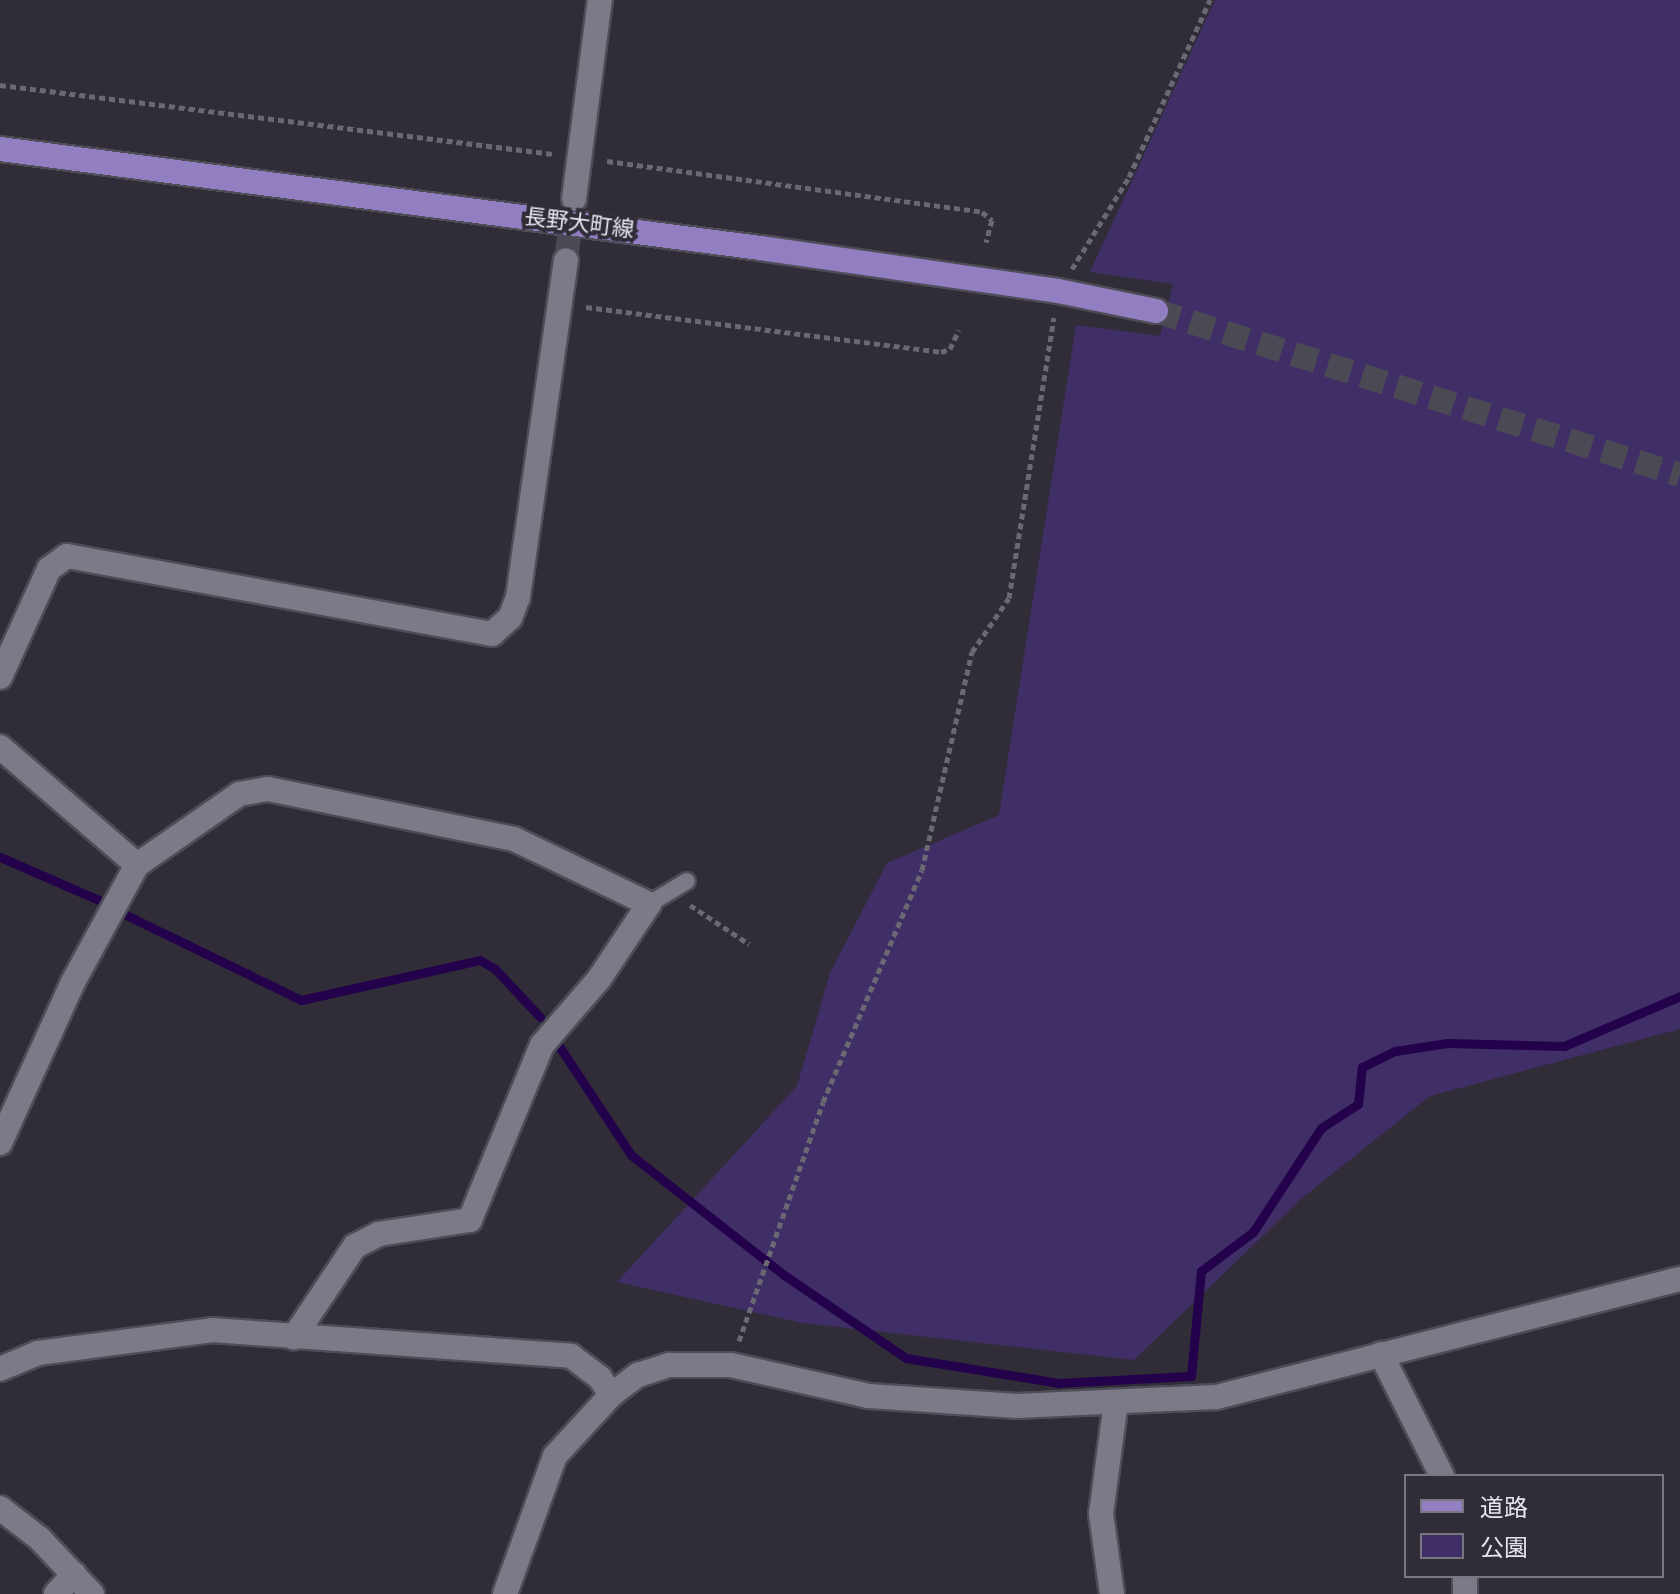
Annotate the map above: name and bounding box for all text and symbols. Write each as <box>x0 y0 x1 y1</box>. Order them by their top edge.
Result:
street label: 長野大町線 <box>523 204 635 244</box>
legend <box>1404 1474 1664 1578</box>
text: 道路 <box>1480 1497 1528 1521</box>
text: 公園 <box>1480 1537 1528 1561</box>

